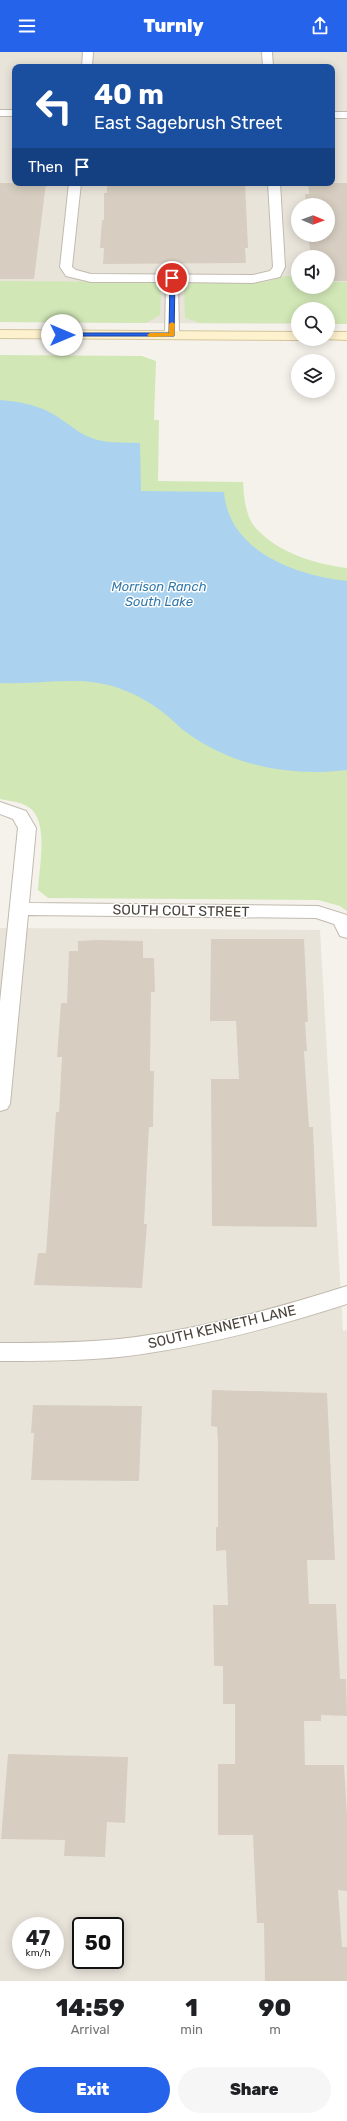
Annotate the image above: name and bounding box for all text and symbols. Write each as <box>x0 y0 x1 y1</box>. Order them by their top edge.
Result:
icon: menu <box>16 15 38 37</box>
text: Turnly <box>143 15 204 37</box>
icon: share <box>309 15 331 37</box>
text: 40 m <box>94 78 164 111</box>
icon: left <box>28 80 80 132</box>
text: East Sagebrush Street <box>94 112 282 134</box>
icon: arrive <box>71 156 93 178</box>
text: Then <box>28 158 63 176</box>
north arrow <box>291 198 335 242</box>
map controls <box>291 198 335 398</box>
button: sound <box>291 250 335 294</box>
pin <box>155 261 189 295</box>
icon: arrive <box>161 267 183 289</box>
button: search <box>291 302 335 346</box>
position arrow <box>41 314 83 356</box>
button: layers <box>291 354 335 398</box>
water label: Morrison Ranch South Lake <box>111 579 207 609</box>
street label: SOUTH COLT STREET <box>113 901 249 921</box>
street label: SOUTH KENNETH LANE <box>146 1302 298 1352</box>
speed limit sign: 50 <box>72 1917 124 1969</box>
text: 47 <box>26 1926 50 1950</box>
text: km/h <box>26 1947 50 1959</box>
text: 14:59 <box>56 1994 125 2022</box>
text: 1 <box>185 1994 198 2022</box>
text: 90 <box>259 1994 291 2022</box>
text: Arrival <box>71 2022 110 2037</box>
text: min <box>180 2022 203 2037</box>
text: m <box>269 2022 281 2037</box>
button: Exit <box>16 2067 170 2113</box>
button: Share <box>178 2067 331 2113</box>

